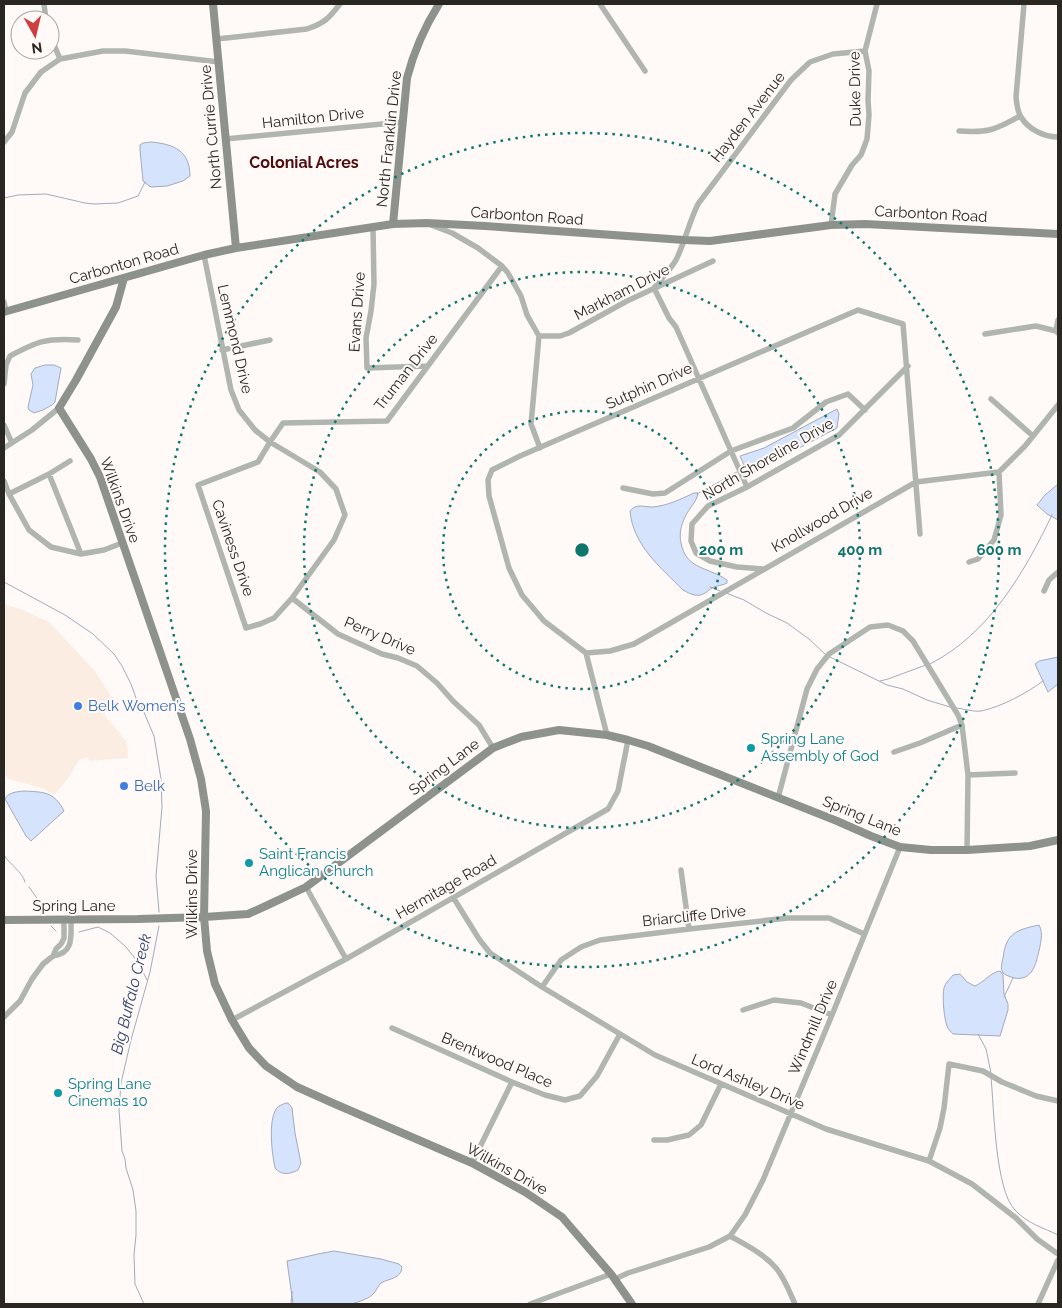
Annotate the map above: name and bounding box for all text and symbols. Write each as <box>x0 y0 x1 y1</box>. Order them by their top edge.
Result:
north arrow <box>10 10 60 60</box>
text: N <box>30 39 43 57</box>
street label: Duke Drive <box>845 51 865 127</box>
street label: North Currie Drive <box>197 64 225 190</box>
street label: Hayden Avenue <box>707 68 789 166</box>
street label: North Franklin Drive <box>373 70 405 208</box>
street label: Hamilton Drive <box>261 104 365 132</box>
district label: Colonial Acres <box>249 153 359 172</box>
street label: Carbonton Road <box>874 202 988 226</box>
street label: Carbonton Road <box>470 203 584 229</box>
street label: Carbonton Road <box>67 240 181 288</box>
street label: Markham Drive <box>571 260 673 324</box>
street label: Evans Drive <box>345 271 369 353</box>
street label: Lemmond Drive <box>214 283 256 396</box>
street label: Truman Drive <box>370 330 442 414</box>
street label: Sutphin Drive <box>603 359 695 413</box>
street label: North Shoreline Drive <box>699 414 837 504</box>
street label: Wilkins Drive <box>96 455 144 545</box>
street label: Knollwood Drive <box>768 484 876 556</box>
street label: Caviness Drive <box>208 497 258 599</box>
centre of rings <box>573 541 591 559</box>
text: 200 m <box>699 541 743 559</box>
text: 400 m <box>838 541 882 559</box>
text: 600 m <box>976 541 1022 559</box>
street label: Perry Drive <box>342 613 419 659</box>
place label: Belk Women’s <box>88 697 185 715</box>
marker: Belk Women’s <box>72 700 84 712</box>
place label: Spring Lane Assembly of God <box>761 730 879 765</box>
street label: Spring Lane <box>405 735 483 799</box>
marker: Spring Lane Assembly of God <box>745 742 757 754</box>
place label: Belk <box>134 777 165 795</box>
marker: Belk <box>118 780 130 792</box>
street label: Spring Lane <box>820 792 904 840</box>
place label: Saint Francis Anglican Church <box>259 845 373 880</box>
street label: Wilkins Drive <box>183 849 201 939</box>
street label: Hermitage Road <box>393 851 499 923</box>
marker: Saint Francis Anglican Church <box>243 857 255 869</box>
street label: Spring Lane <box>32 897 116 915</box>
street label: Briarcliffe Drive <box>641 902 747 930</box>
water label: Big Buffalo Creek <box>107 931 155 1056</box>
street label: Windmill Drive <box>785 977 841 1077</box>
street label: Brentwood Place <box>439 1028 555 1092</box>
street label: Lord Ashley Drive <box>689 1050 808 1114</box>
place label: Spring Lane Cinemas 10 <box>68 1075 151 1110</box>
marker: Spring Lane Cinemas 10 <box>52 1087 64 1099</box>
street label: Wilkins Drive <box>463 1139 551 1199</box>

